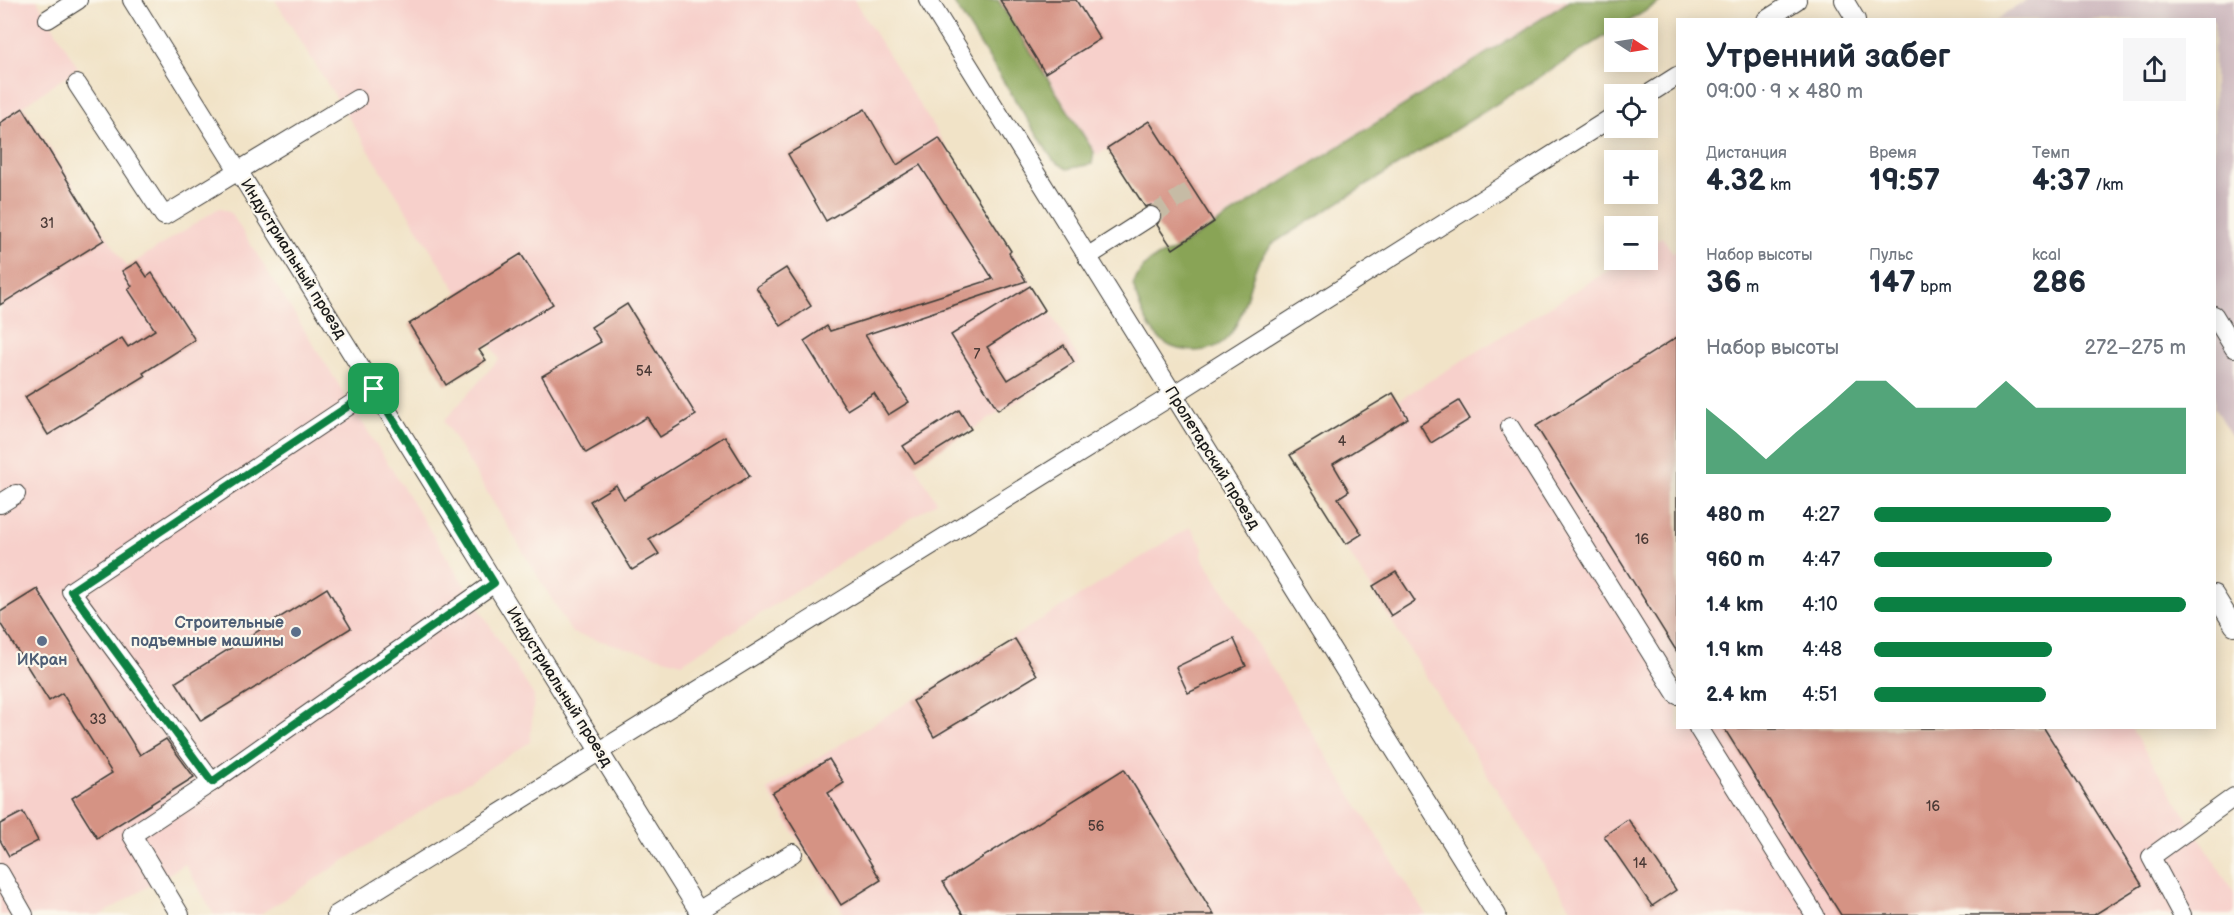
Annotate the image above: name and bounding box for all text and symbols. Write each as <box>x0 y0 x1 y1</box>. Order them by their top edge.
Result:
north arrow <box>1604 18 1658 72</box>
map controls <box>1604 18 1658 270</box>
text: Утренний забег <box>1706 37 1951 77</box>
button: share <box>2123 38 2186 101</box>
text: 09:00 · 9 × 480 m <box>1706 80 1863 104</box>
button: locate <box>1604 84 1658 138</box>
text: Дистанция <box>1706 144 1787 163</box>
text: Время <box>1869 144 1917 163</box>
text: Темп <box>2032 144 2070 163</box>
button: + <box>1604 150 1658 204</box>
text: 4.32 <box>1706 163 1766 199</box>
text: 19:57 <box>1869 163 1940 199</box>
text: 4:37 <box>2032 163 2091 199</box>
street label: Индустриальный проезд <box>236 176 350 343</box>
text: km <box>1766 176 1791 195</box>
text: /km <box>2091 176 2124 195</box>
house number: 31 <box>40 215 54 232</box>
button: − <box>1604 216 1658 270</box>
text: Набор высоты <box>1706 246 1813 265</box>
text: Пульс <box>1869 246 1913 265</box>
text: kcal <box>2032 246 2061 265</box>
text: 36 <box>1706 265 1742 301</box>
text: 147 <box>1869 265 1916 301</box>
text: 286 <box>2032 265 2086 301</box>
text: m <box>1742 278 1759 297</box>
text: bpm <box>1916 278 1952 297</box>
text: Набор высоты <box>1706 336 1839 360</box>
text: 272–275 m <box>2084 336 2186 360</box>
house number: 7 <box>974 346 981 363</box>
pin <box>348 363 399 414</box>
house number: 54 <box>636 363 653 380</box>
icon: arrive <box>357 372 390 405</box>
street label: Пролетарский проезд <box>1160 383 1264 533</box>
house number: 4 <box>1338 433 1347 450</box>
text: 480 m <box>1706 503 1765 527</box>
text: 4:27 <box>1802 503 1840 527</box>
house number: 16 <box>1635 531 1649 548</box>
text: 960 m <box>1706 548 1765 572</box>
text: 4:47 <box>1802 548 1840 572</box>
text: 1.4 km <box>1706 593 1764 617</box>
text: 4:10 <box>1802 593 1838 617</box>
street label: Индустриальный проезд <box>502 604 616 771</box>
place label: Строительные подъемные машины <box>131 614 284 651</box>
marker: Строительные подъемные машины <box>289 625 303 639</box>
marker: ИКран <box>35 634 49 648</box>
text: 1.9 km <box>1706 638 1763 662</box>
text: 4:48 <box>1802 638 1842 662</box>
place label: ИКран <box>17 651 67 670</box>
text: 2.4 km <box>1706 683 1767 707</box>
text: 4:51 <box>1802 683 1837 707</box>
house number: 33 <box>89 711 107 728</box>
house number: 16 <box>1926 798 1940 815</box>
house number: 56 <box>1088 818 1105 835</box>
house number: 14 <box>1633 855 1647 872</box>

